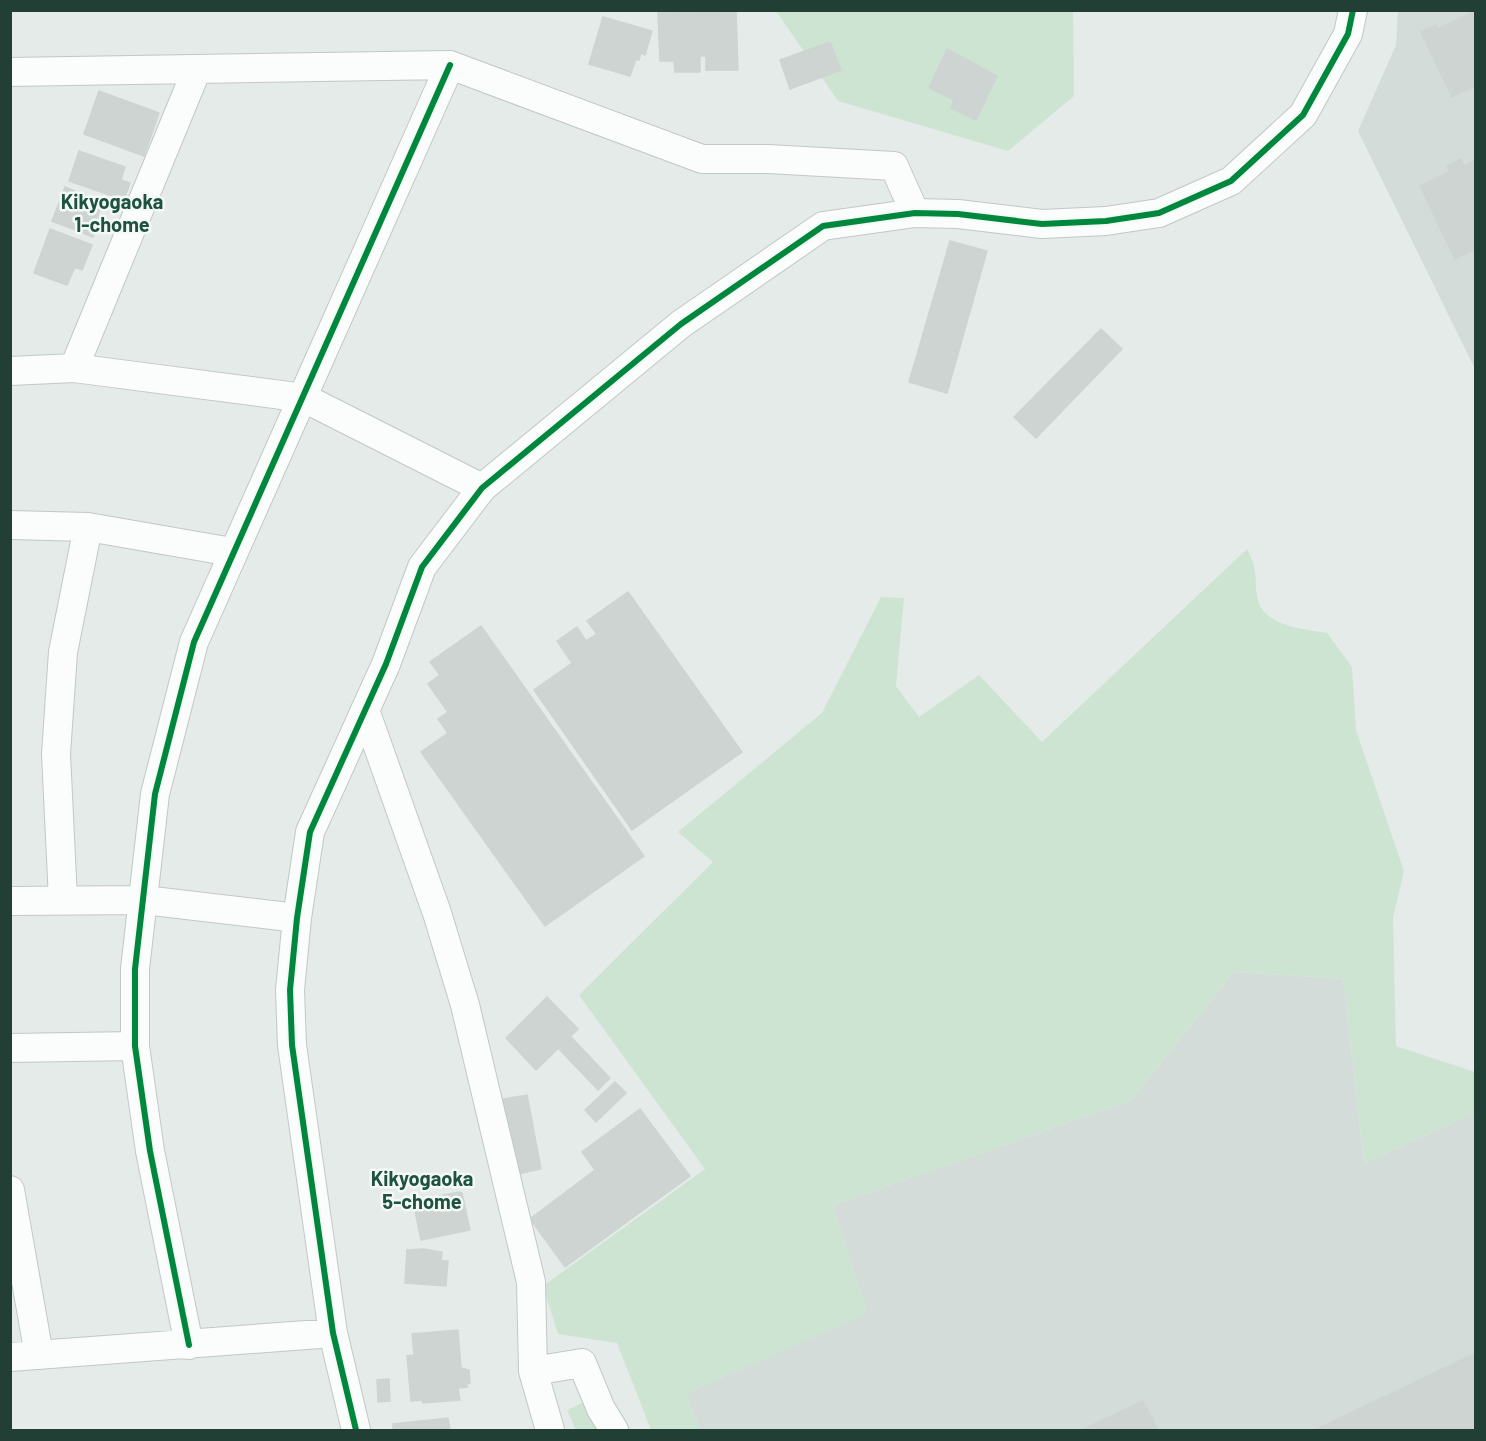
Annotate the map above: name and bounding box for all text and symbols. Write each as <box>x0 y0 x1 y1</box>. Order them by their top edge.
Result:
district label: Kikyogaoka 1-chome <box>61 189 163 236</box>
district label: Kikyogaoka 5-chome <box>371 1166 473 1213</box>

